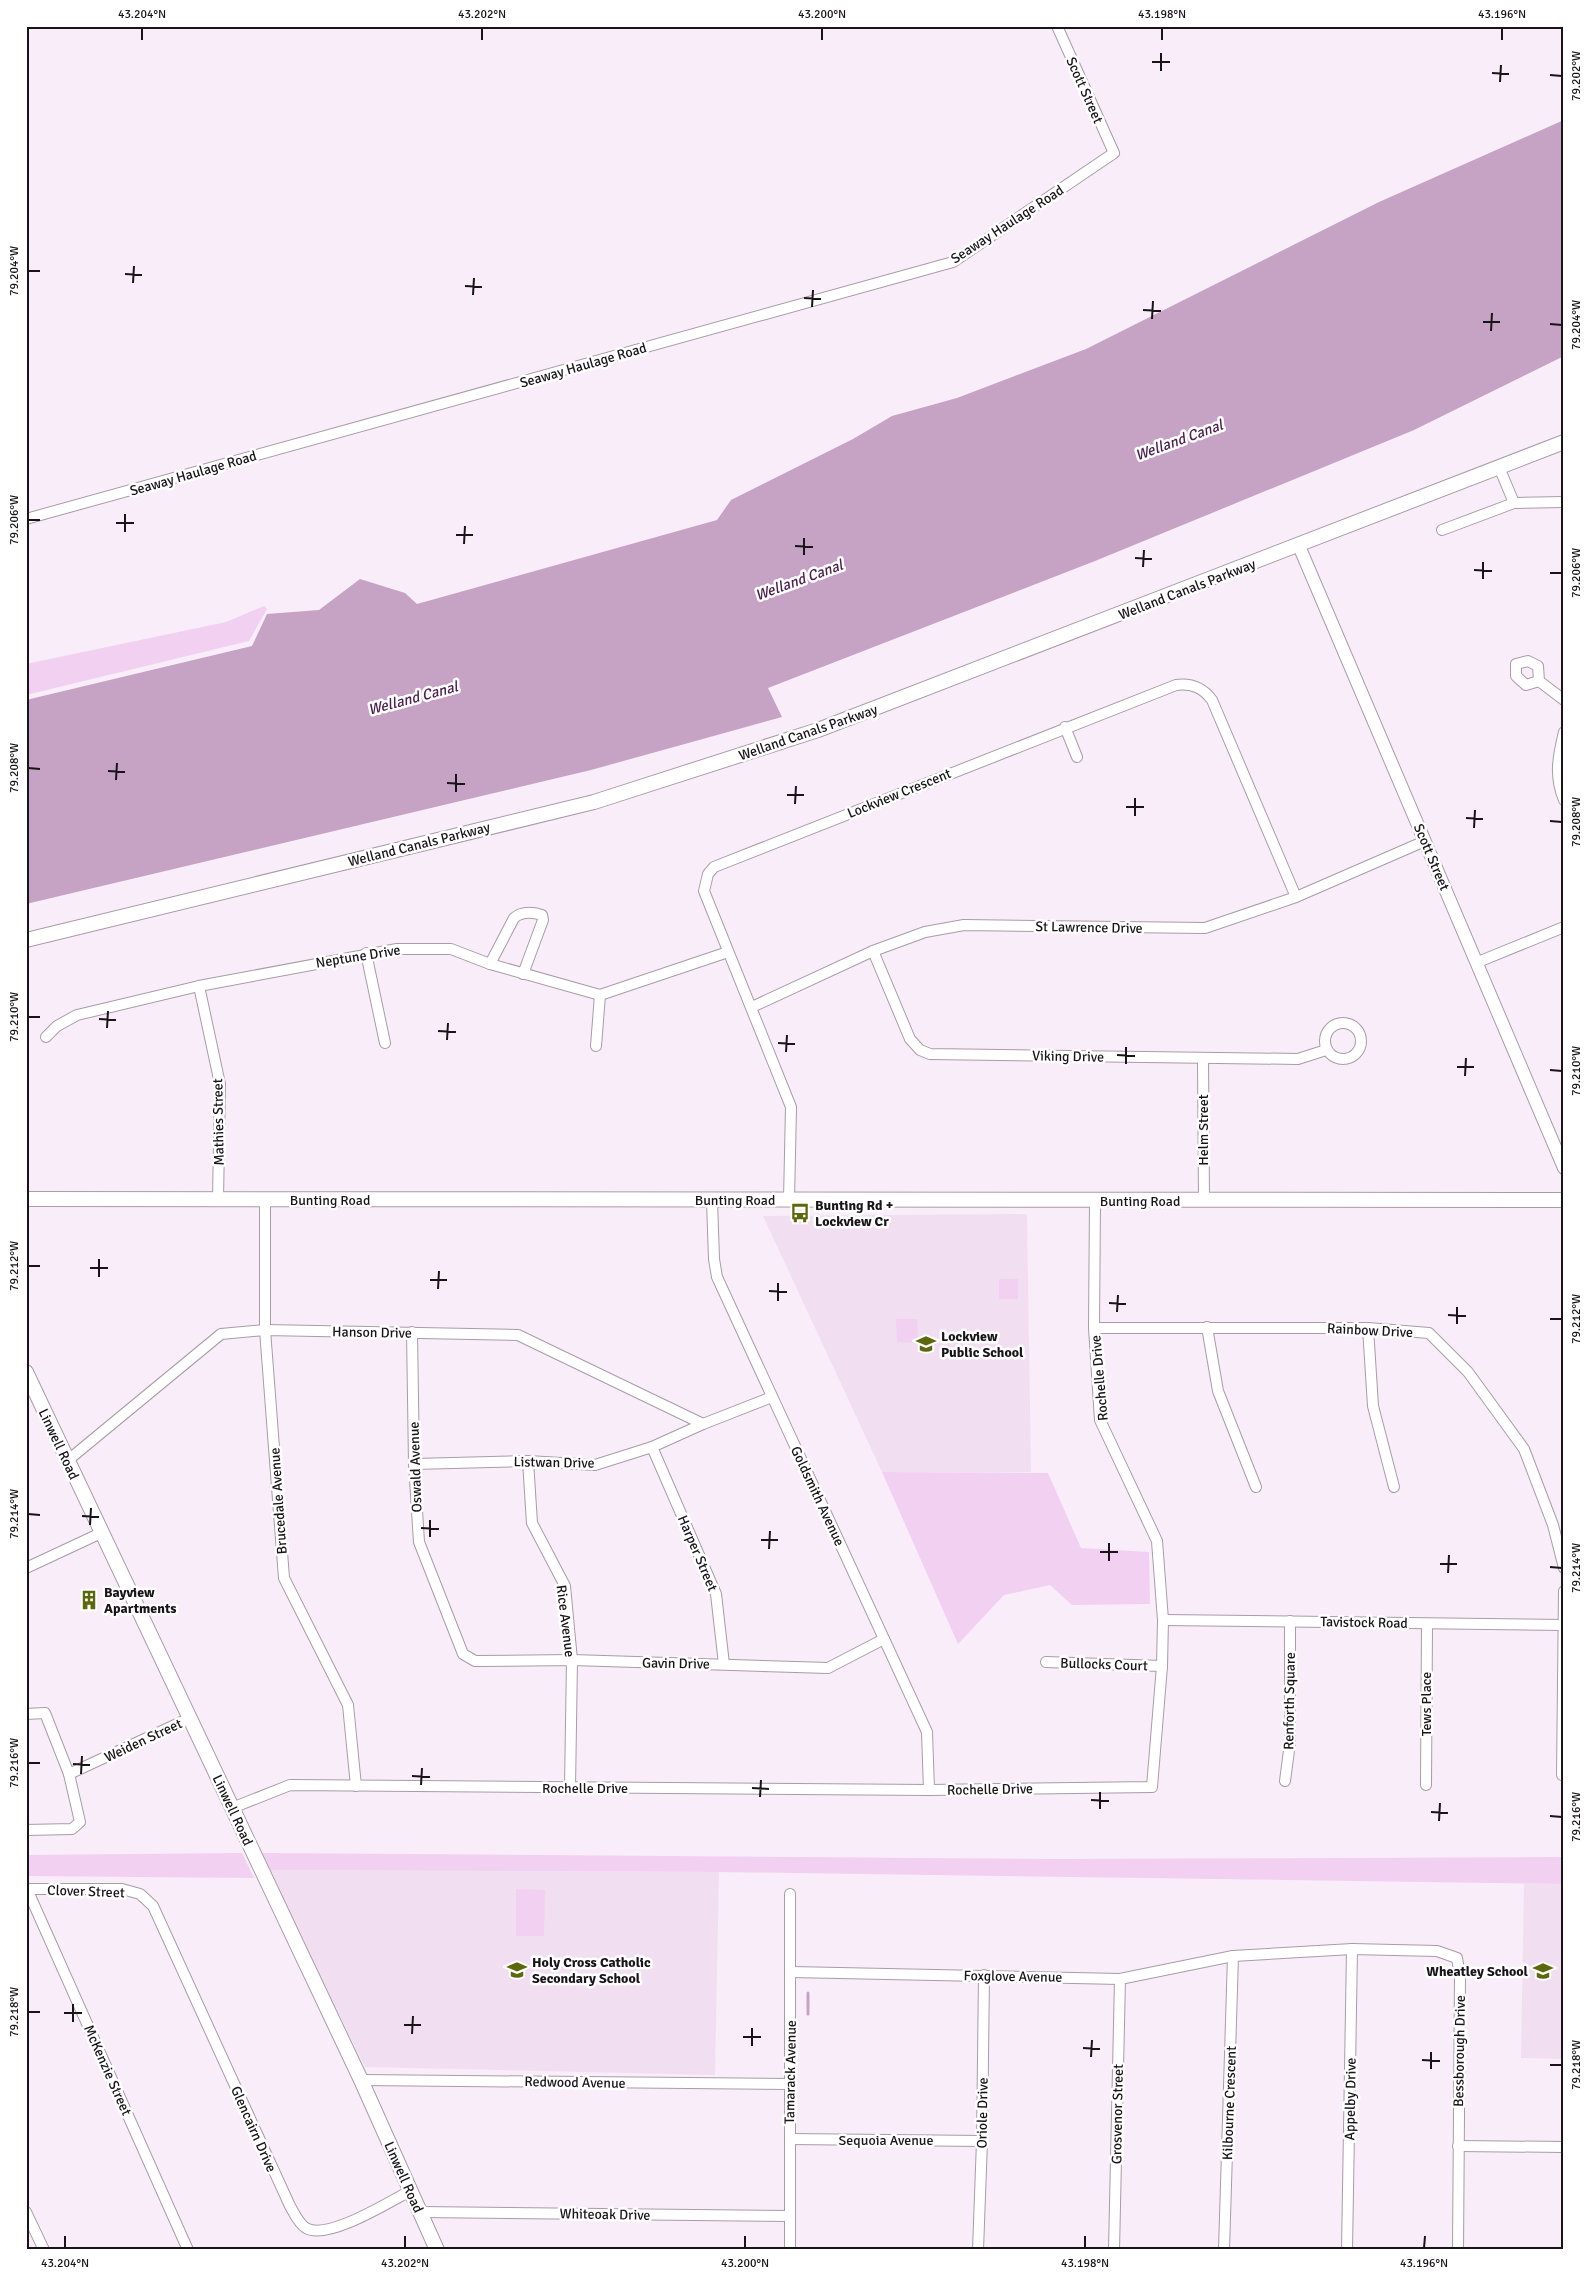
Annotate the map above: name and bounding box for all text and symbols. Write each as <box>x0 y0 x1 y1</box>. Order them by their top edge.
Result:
text: 43.204°N <box>118 7 166 22</box>
text: 43.202°N <box>458 7 506 22</box>
text: 43.200°N <box>798 7 846 22</box>
text: 43.198°N <box>1138 7 1186 22</box>
text: 43.196°N <box>1478 7 1526 22</box>
text: 79.202°W <box>1569 51 1584 101</box>
street label: Scott Street <box>1062 54 1107 126</box>
street label: Seaway Haulage Road <box>948 182 1067 267</box>
text: 79.204°W <box>7 246 22 296</box>
text: 79.204°W <box>1569 300 1584 350</box>
street label: Seaway Haulage Road <box>518 339 648 392</box>
water label: Welland Canal <box>1133 415 1227 464</box>
street label: Seaway Haulage Road <box>128 447 258 500</box>
text: 79.206°W <box>7 495 22 545</box>
text: 79.206°W <box>1569 548 1584 598</box>
water label: Welland Canal <box>753 555 847 604</box>
street label: Welland Canals Parkway <box>1116 555 1259 623</box>
water label: Welland Canal <box>366 677 461 719</box>
street label: Welland Canals Parkway <box>737 701 880 764</box>
text: 79.208°W <box>7 743 22 793</box>
street label: Lockview Crescent <box>845 765 954 822</box>
text: 79.208°W <box>1569 797 1584 847</box>
street label: Welland Canals Parkway <box>346 819 492 870</box>
street label: Scott Street <box>1410 821 1453 893</box>
street label: St Lawrence Drive <box>1035 918 1143 937</box>
street label: Neptune Drive <box>315 941 402 972</box>
text: 79.210°W <box>7 992 22 1042</box>
text: 79.210°W <box>1569 1046 1584 1096</box>
street label: Viking Drive <box>1032 1047 1104 1066</box>
street label: Mathies Street <box>209 1078 228 1166</box>
street label: Helm Street <box>1195 1094 1212 1166</box>
street label: Bunting Road <box>290 1192 370 1209</box>
street label: Bunting Road <box>695 1192 775 1209</box>
street label: Bunting Road <box>1100 1193 1180 1210</box>
place label: Bunting Rd + Lockview Cr <box>815 1197 893 1230</box>
bus stop icon: Bunting Rd + Lockview Cr <box>789 1202 811 1224</box>
text: 79.212°W <box>7 1241 22 1291</box>
text: 79.212°W <box>1569 1294 1584 1344</box>
street label: Rainbow Drive <box>1327 1320 1413 1341</box>
street label: Hanson Drive <box>332 1323 412 1342</box>
place label: Lockview Public School <box>941 1328 1024 1361</box>
school or university icon: Lockview Public School <box>915 1333 937 1355</box>
street label: Rochelle Drive <box>1087 1334 1112 1422</box>
street label: Linwell Road <box>35 1406 82 1482</box>
street label: Oswald Avenue <box>405 1421 426 1513</box>
street label: Goldsmith Avenue <box>787 1444 848 1549</box>
street label: Brucedale Avenue <box>266 1447 291 1555</box>
street label: Listwan Drive <box>513 1453 595 1472</box>
text: 79.214°W <box>7 1489 22 1539</box>
street label: Harper Street <box>674 1513 721 1594</box>
text: 79.214°W <box>1569 1543 1584 1593</box>
place label: Bayview Apartments <box>104 1584 176 1617</box>
street label: Rice Avenue <box>553 1584 578 1658</box>
building icon: Bayview Apartments <box>78 1589 100 1611</box>
street label: Tavistock Road <box>1320 1613 1408 1632</box>
street label: Renforth Square <box>1280 1652 1299 1750</box>
street label: Gavin Drive <box>642 1654 710 1673</box>
street label: Bullocks Court <box>1060 1654 1148 1675</box>
street label: Tews Place <box>1418 1672 1435 1736</box>
street label: Weiden Street <box>102 1715 185 1766</box>
text: 79.216°W <box>7 1738 22 1788</box>
street label: Linwell Road <box>209 1772 256 1848</box>
street label: Rochelle Drive <box>542 1780 628 1797</box>
street label: Rochelle Drive <box>947 1780 1033 1799</box>
text: 79.216°W <box>1569 1792 1584 1842</box>
street label: Clover Street <box>47 1882 125 1901</box>
place label: Holy Cross Catholic Secondary School <box>532 1954 651 1987</box>
school or university icon: Holy Cross Catholic Secondary School <box>506 1959 528 1981</box>
school or university icon: Wheatley School <box>1532 1960 1554 1982</box>
place label: Wheatley School <box>1426 1963 1529 1980</box>
street label: Foxglove Avenue <box>963 1967 1062 1986</box>
text: 79.218°W <box>7 1987 22 2037</box>
street label: Bessborough Drive <box>1450 1995 1469 2107</box>
street label: Tamarack Avenue <box>781 2020 800 2124</box>
street label: McKenzie Street <box>80 2022 135 2118</box>
text: 79.218°W <box>1569 2040 1584 2090</box>
street label: Kilbourne Crescent <box>1219 2046 1240 2160</box>
street label: Appelby Drive <box>1341 2057 1360 2141</box>
street label: Grosvenor Street <box>1108 2064 1127 2164</box>
street label: Redwood Avenue <box>524 2073 626 2092</box>
street label: Oriole Drive <box>973 2077 992 2149</box>
street label: Glencairn Drive <box>227 2084 280 2175</box>
street label: Sequoia Avenue <box>839 2132 933 2149</box>
street label: Linwell Road <box>380 2139 427 2216</box>
street label: Whiteoak Drive <box>559 2205 651 2224</box>
text: 43.204°N <box>41 2256 89 2271</box>
text: 43.202°N <box>381 2256 429 2271</box>
text: 43.200°N <box>721 2256 769 2271</box>
text: 43.198°N <box>1061 2256 1109 2271</box>
text: 43.196°N <box>1400 2256 1448 2271</box>

